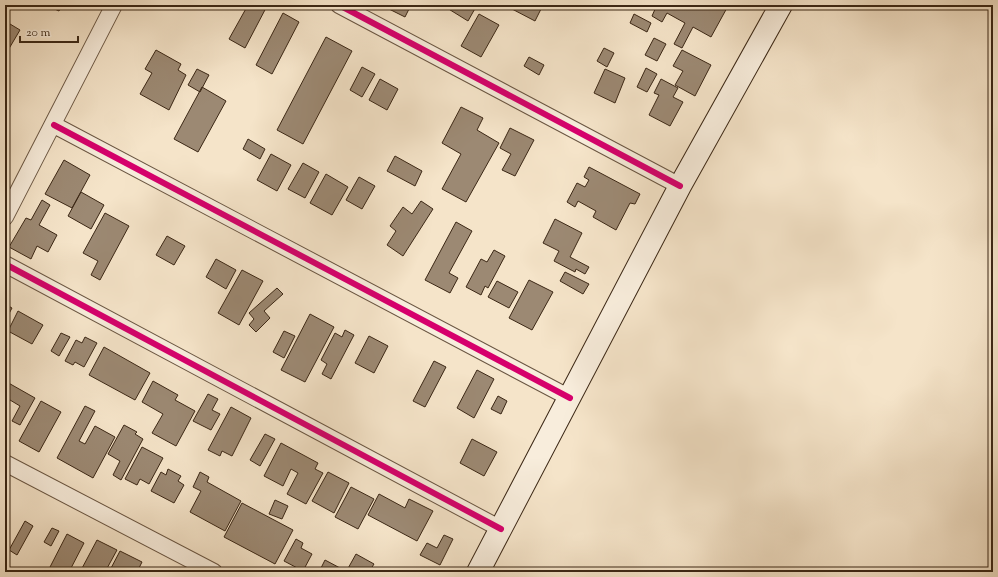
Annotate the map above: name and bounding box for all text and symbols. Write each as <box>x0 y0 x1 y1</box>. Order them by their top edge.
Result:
scale bar <box>20 18 78 44</box>
text: 20 m <box>26 24 51 42</box>

